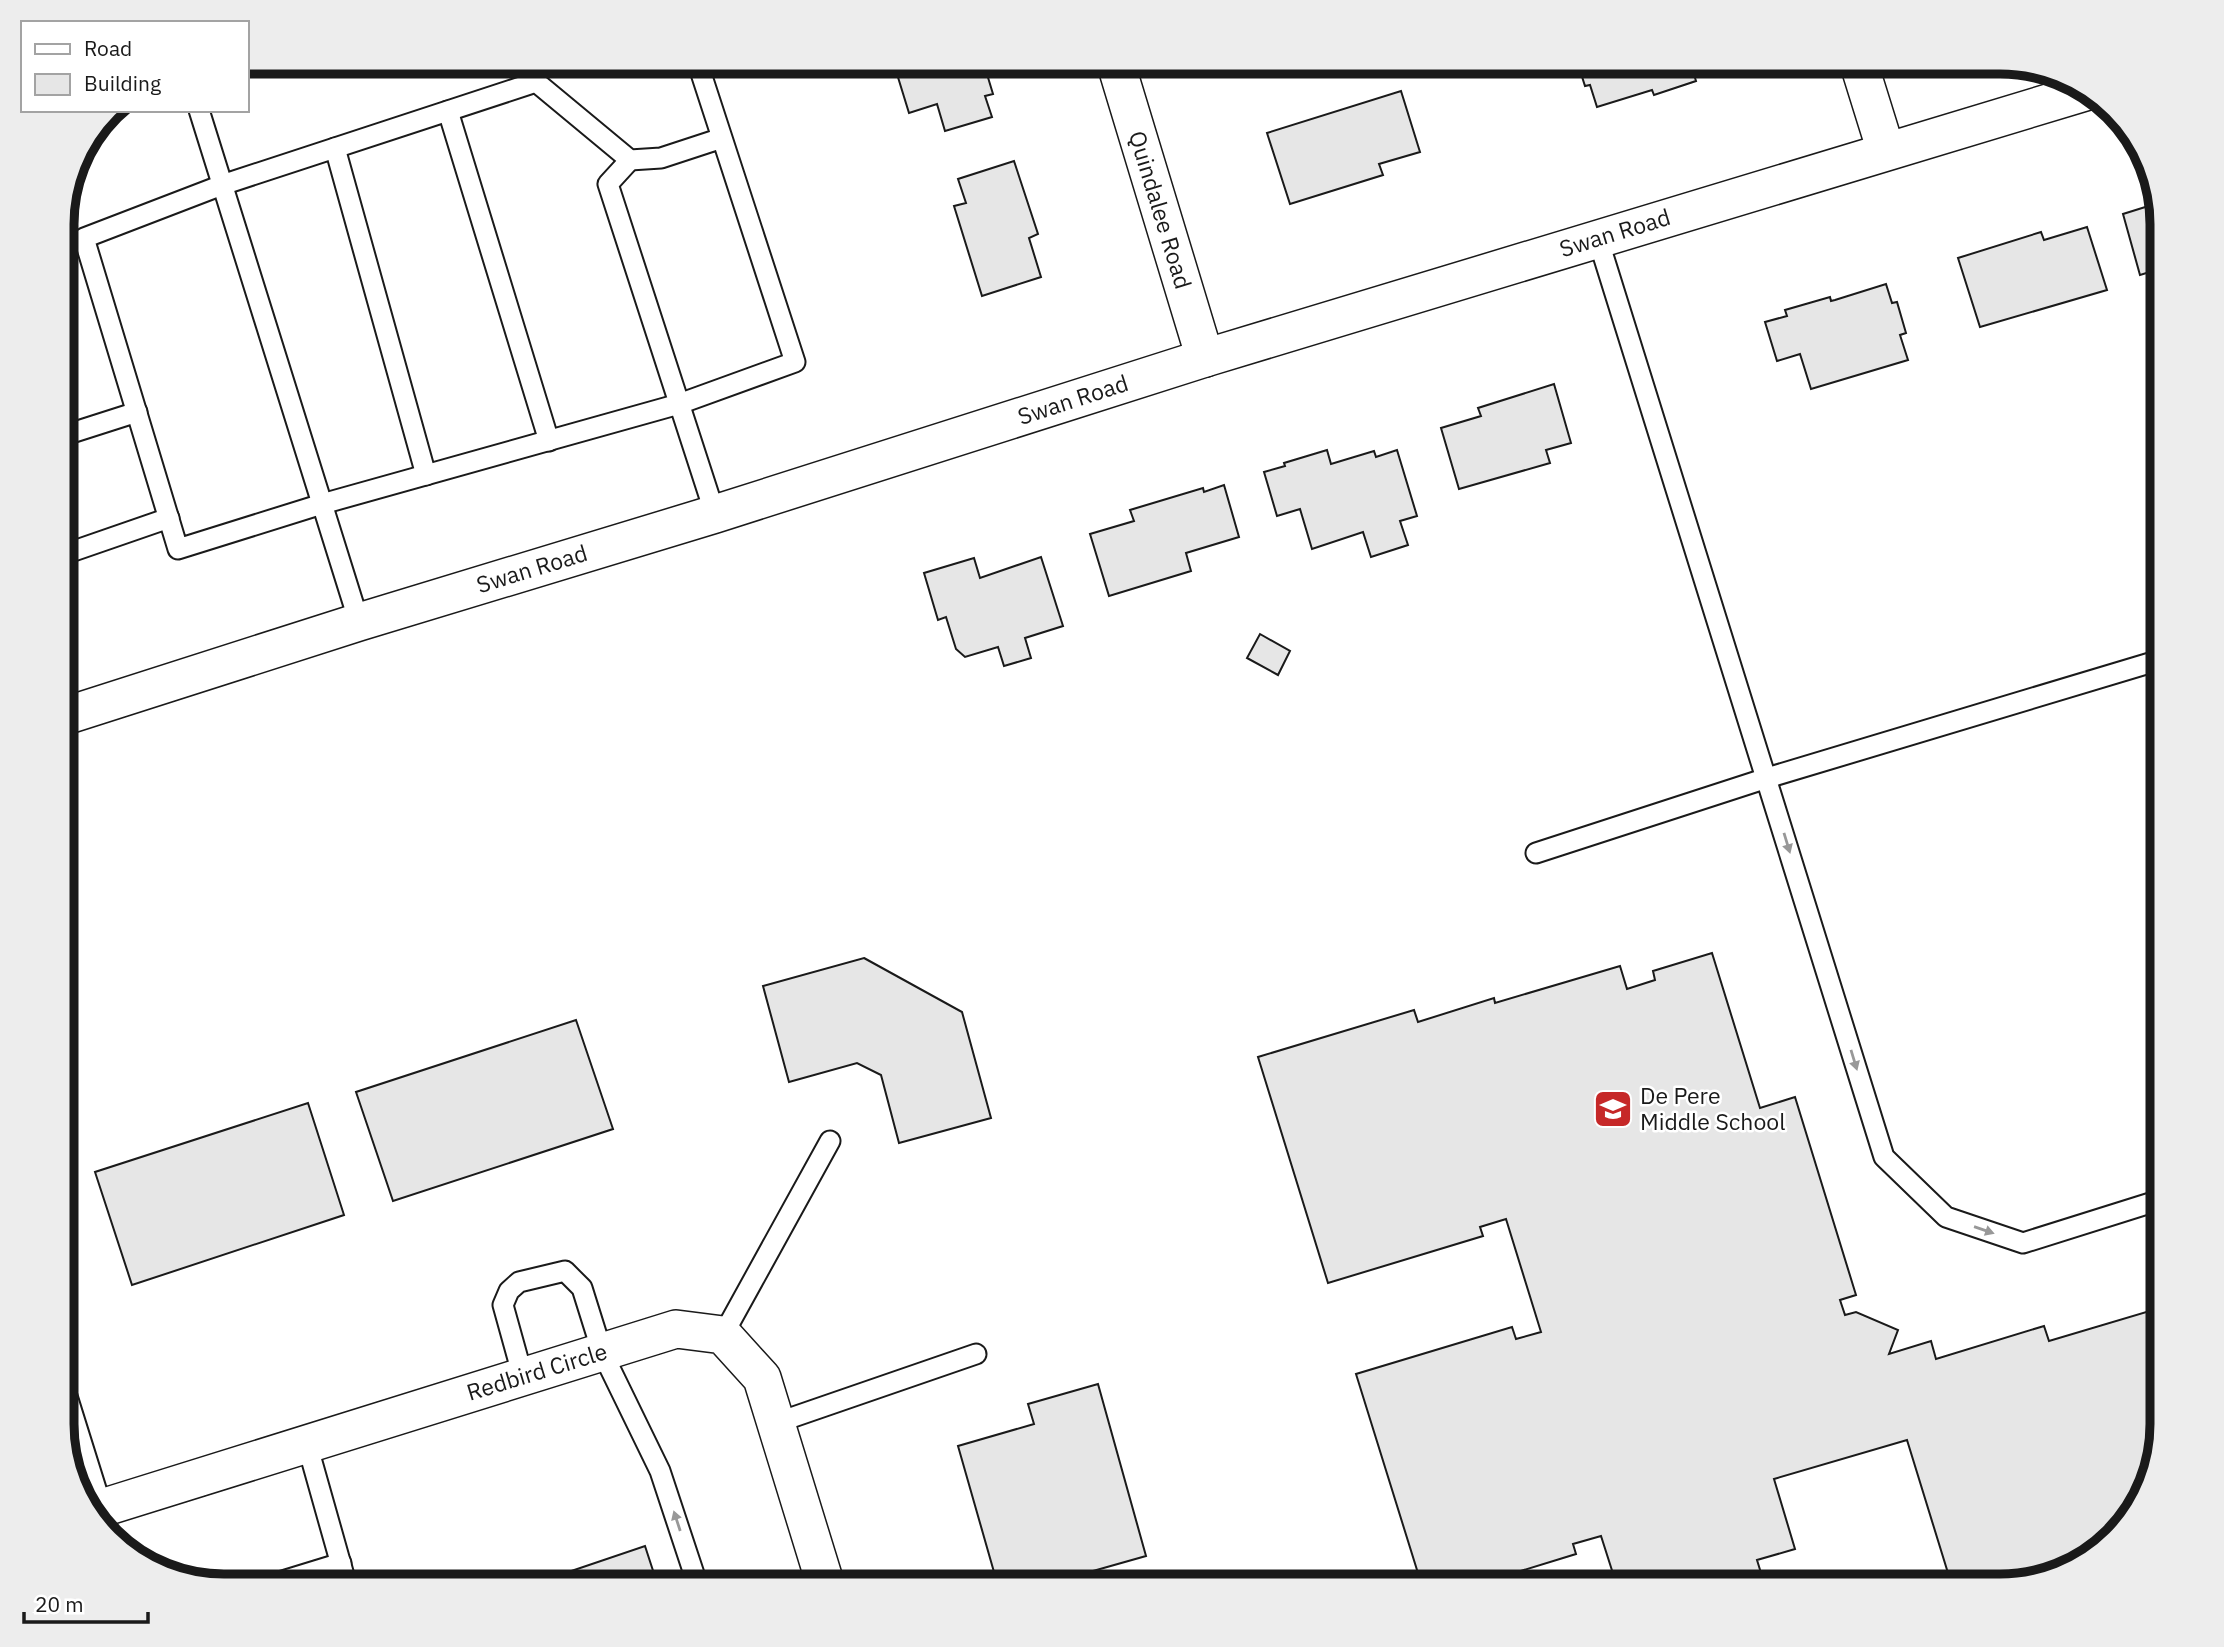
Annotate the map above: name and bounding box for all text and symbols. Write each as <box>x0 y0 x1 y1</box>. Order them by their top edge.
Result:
legend <box>21 21 248 112</box>
text: Road <box>84 34 132 62</box>
text: Building <box>84 69 161 97</box>
street label: Quindalee Road <box>1123 127 1199 292</box>
street label: Swan Road <box>1556 201 1674 263</box>
street label: Swan Road <box>1014 367 1132 431</box>
street label: Swan Road <box>473 537 591 599</box>
one-way arrow <box>1782 833 1792 854</box>
one-way arrow <box>1849 1050 1860 1071</box>
place label: De Pere Middle School <box>1640 1080 1785 1136</box>
school or university icon: De Pere Middle School <box>1592 1088 1634 1130</box>
one-way arrow <box>1973 1225 1994 1236</box>
street label: Redbird Circle <box>463 1335 611 1407</box>
one-way arrow <box>671 1510 682 1531</box>
scale bar <box>24 1580 149 1624</box>
text: 20 m <box>35 1590 84 1618</box>

